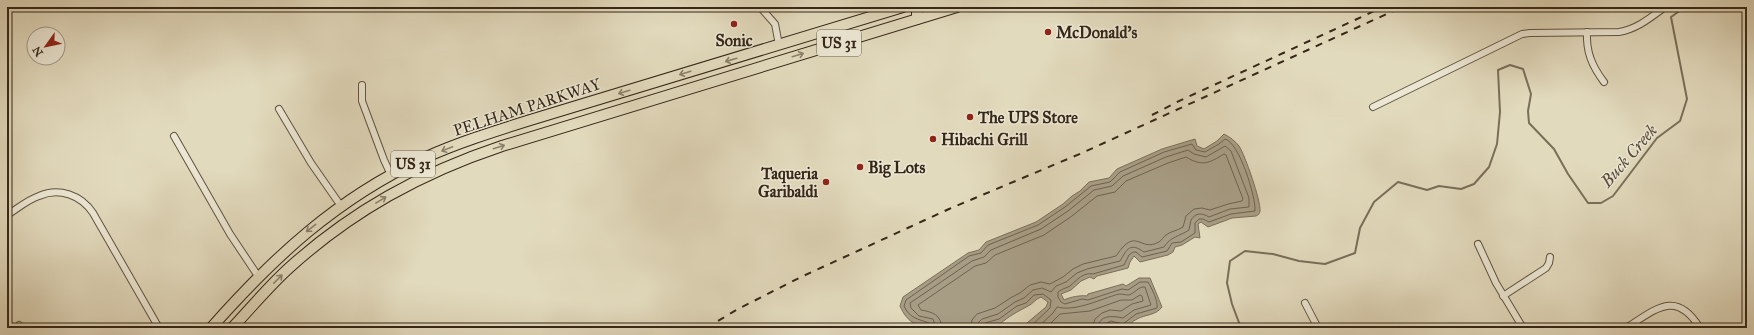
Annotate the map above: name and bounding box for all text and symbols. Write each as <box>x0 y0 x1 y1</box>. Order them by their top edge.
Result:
marker: Sonic <box>729 19 739 29</box>
place label: McDonald's <box>1056 23 1137 42</box>
north arrow <box>26 26 66 66</box>
marker: McDonald's <box>1043 27 1053 37</box>
road number: US 31 <box>817 30 861 56</box>
place label: Sonic <box>715 31 753 50</box>
text: N <box>30 43 46 59</box>
one-way arrow <box>791 51 804 58</box>
one-way arrow <box>725 57 738 64</box>
one-way arrow <box>678 70 691 77</box>
street label: PELHAM PARKWAY <box>451 74 604 140</box>
one-way arrow <box>618 89 631 96</box>
place label: The UPS Store <box>977 108 1078 127</box>
marker: The UPS Store <box>965 112 975 122</box>
water label: Buck Creek <box>1595 120 1662 192</box>
place label: Hibachi Grill <box>941 130 1029 149</box>
marker: Hibachi Grill <box>928 134 938 144</box>
one-way arrow <box>492 143 505 150</box>
one-way arrow <box>441 145 453 153</box>
road number: US 31 <box>391 151 435 177</box>
place label: Big Lots <box>868 158 925 178</box>
marker: Big Lots <box>855 162 865 172</box>
place label: Taqueria Garibaldi <box>758 164 819 201</box>
marker: Taqueria Garibaldi <box>821 177 831 187</box>
one-way arrow <box>375 195 387 203</box>
one-way arrow <box>306 224 317 233</box>
one-way arrow <box>273 274 283 284</box>

